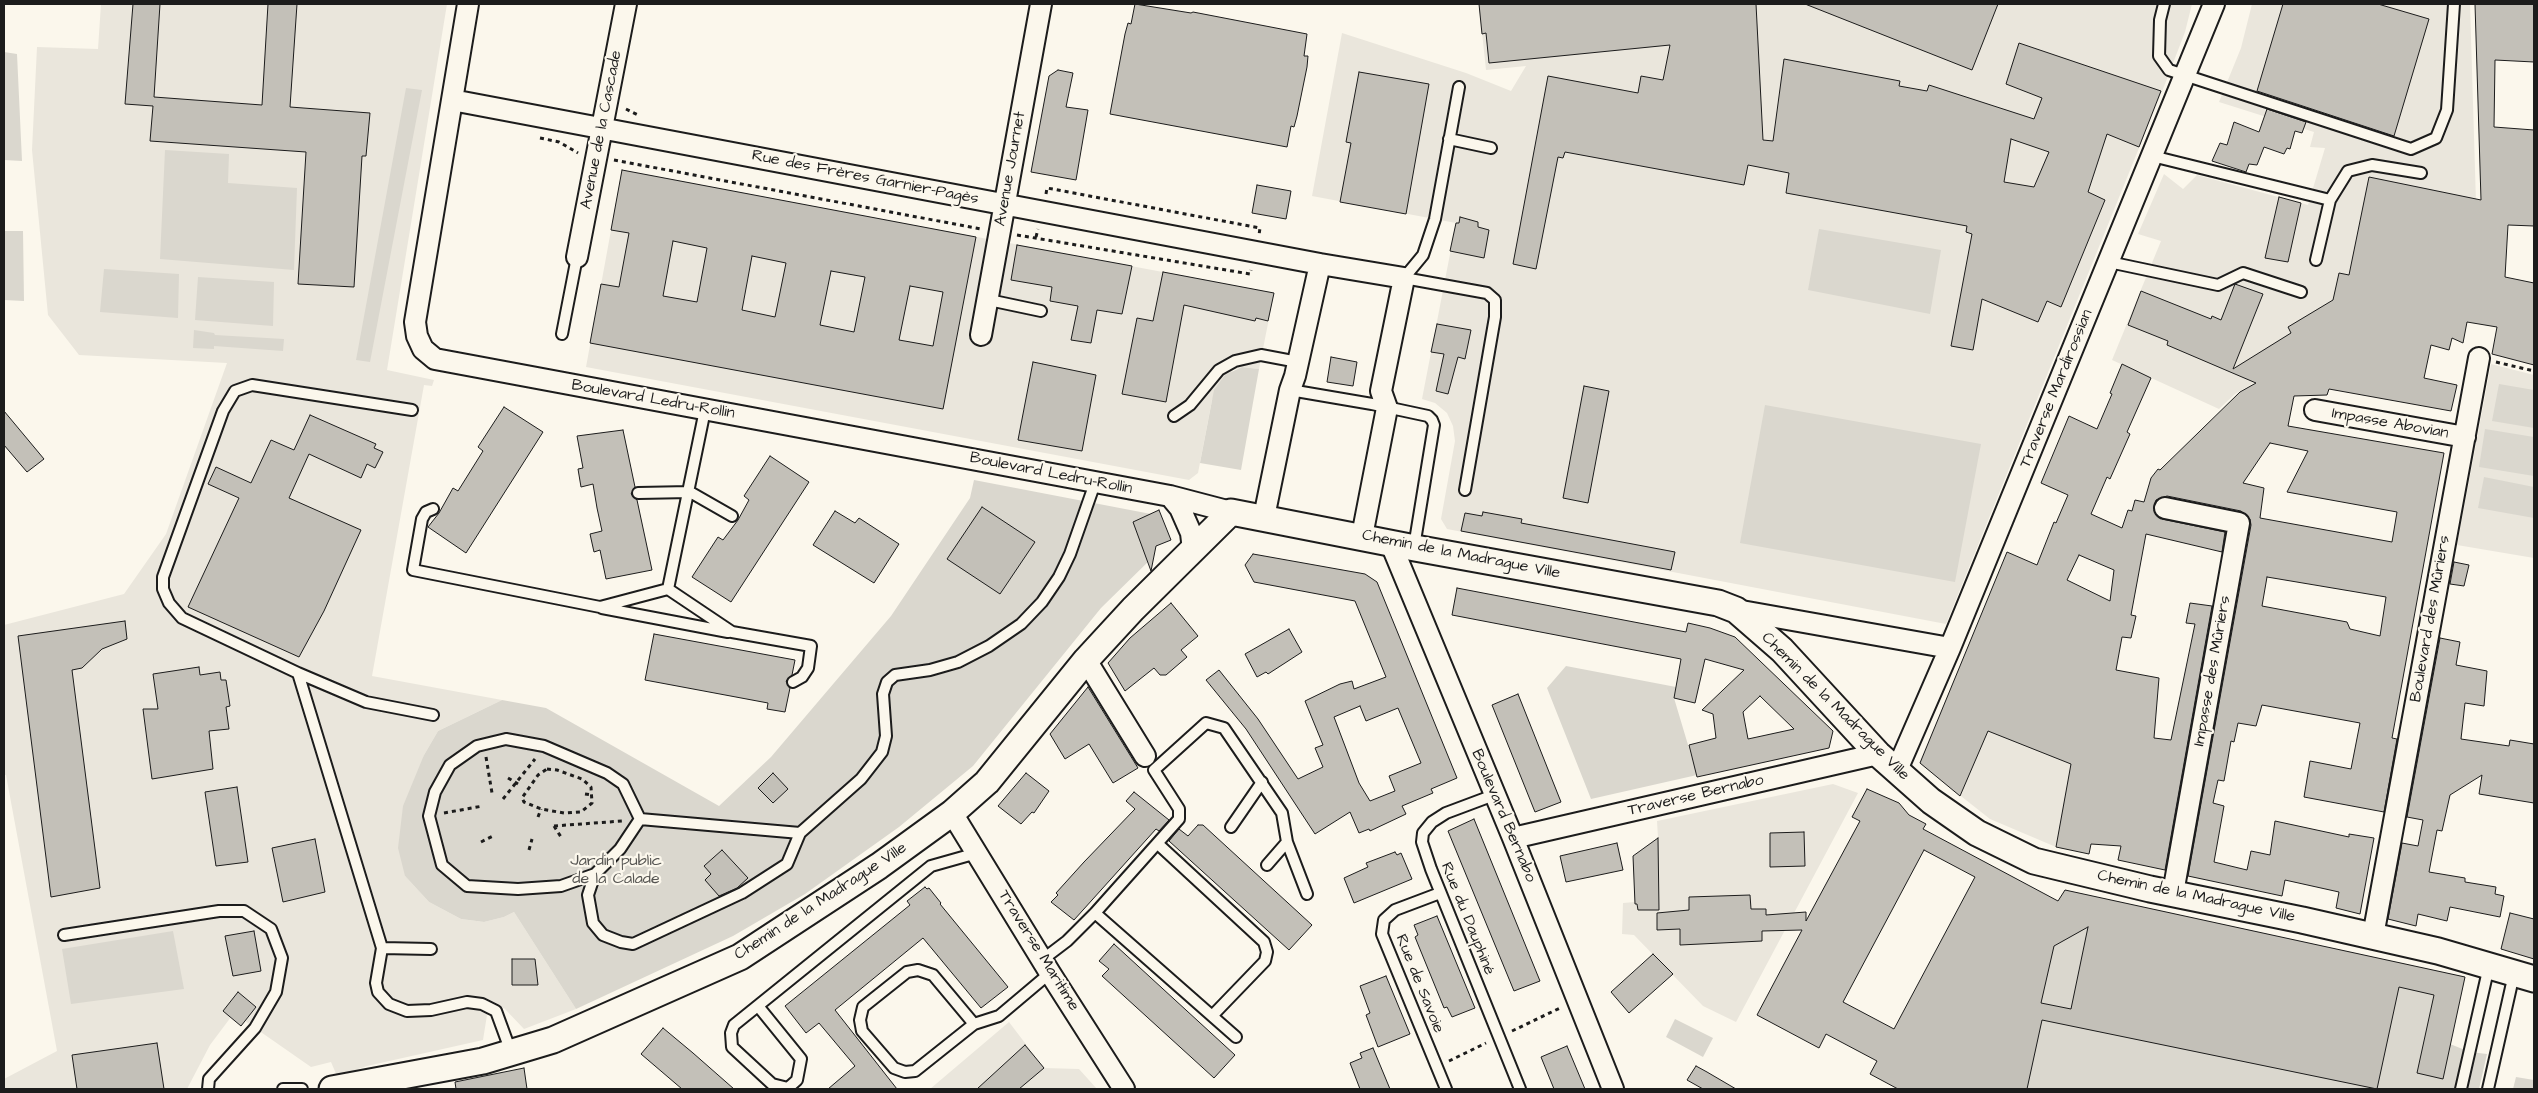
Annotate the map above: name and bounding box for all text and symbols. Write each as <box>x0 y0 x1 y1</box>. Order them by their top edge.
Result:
street label: Avenue de la Cascade <box>577 49 627 211</box>
street label: Avenue Journet <box>991 110 1031 228</box>
street label: Rue des Frères Garnier-Pagès <box>750 147 980 209</box>
street label: Traverse Mardirossian <box>2016 307 2098 471</box>
street label: Boulevard Ledru-Rollin <box>570 376 736 424</box>
street label: Impasse Abovian <box>2330 404 2450 444</box>
street label: Boulevard Ledru-Rollin <box>968 449 1134 499</box>
street label: Chemin de la Madrague Ville <box>1360 526 1562 584</box>
street label: Boulevard des Mûriers <box>2407 534 2455 704</box>
street label: Impasse des Mûriers <box>2190 594 2236 748</box>
street label: Chemin de la Madrague Ville <box>1757 629 1913 785</box>
street label: Boulevard Bernabo <box>1466 747 1540 885</box>
street label: Traverse Bernabo <box>1626 771 1766 821</box>
street label: Chemin de la Madrague Ville <box>731 839 911 965</box>
park label: Jardin public de la Calade <box>570 852 662 890</box>
street label: Rue du Dauphiné <box>1436 860 1498 978</box>
street label: Chemin de la Madrague Ville <box>2095 867 2297 927</box>
street label: Traverse Maritime <box>993 887 1083 1015</box>
street label: Rue de Savoie <box>1390 932 1448 1036</box>

